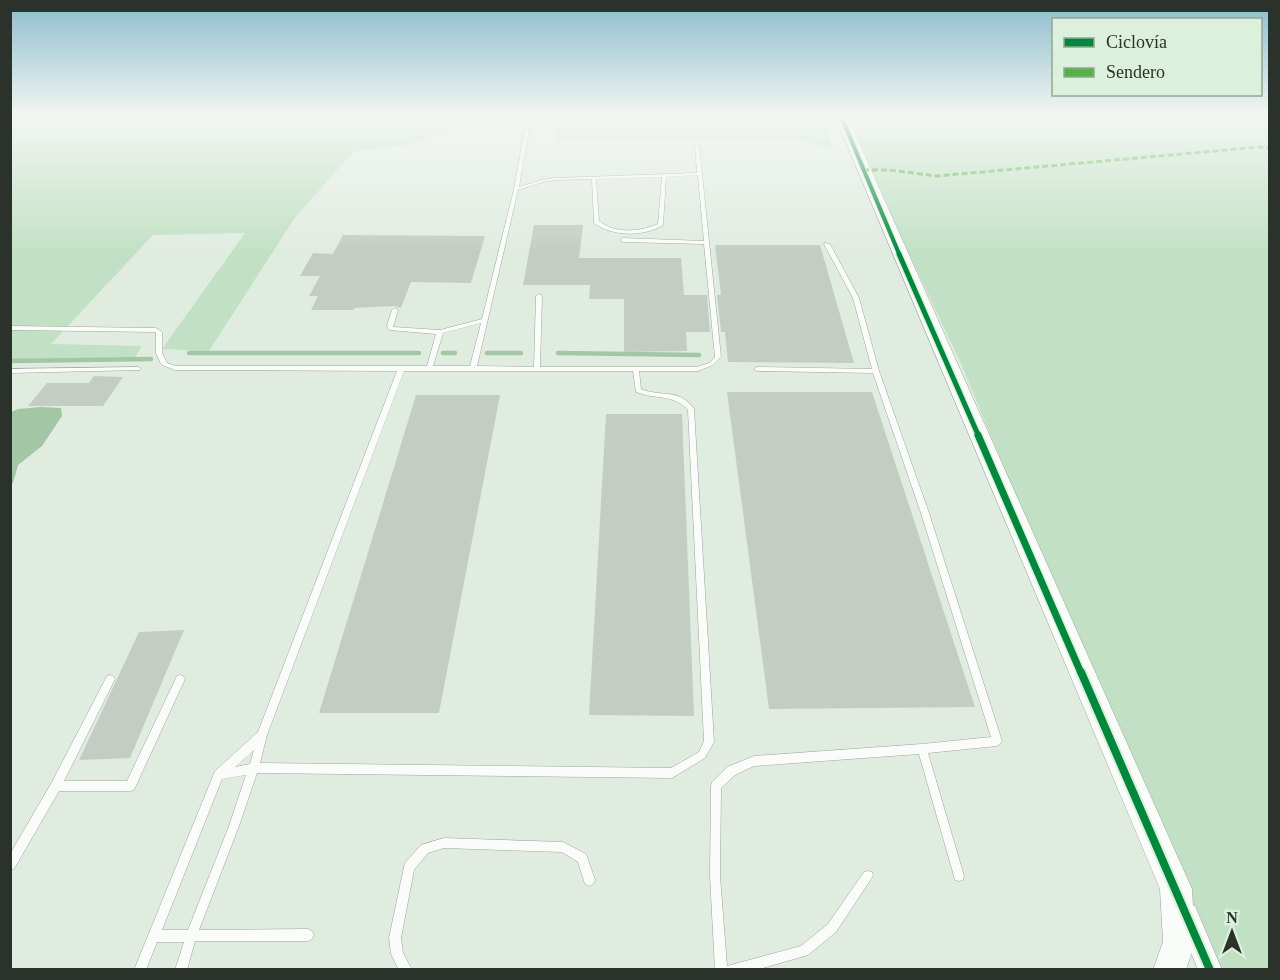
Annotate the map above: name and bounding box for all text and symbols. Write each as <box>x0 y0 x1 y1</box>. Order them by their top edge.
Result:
legend <box>1052 18 1262 96</box>
text: Ciclovía <box>1106 32 1167 52</box>
text: Sendero <box>1106 62 1165 82</box>
north arrow <box>1202 902 1262 962</box>
text: N <box>1226 909 1238 926</box>

